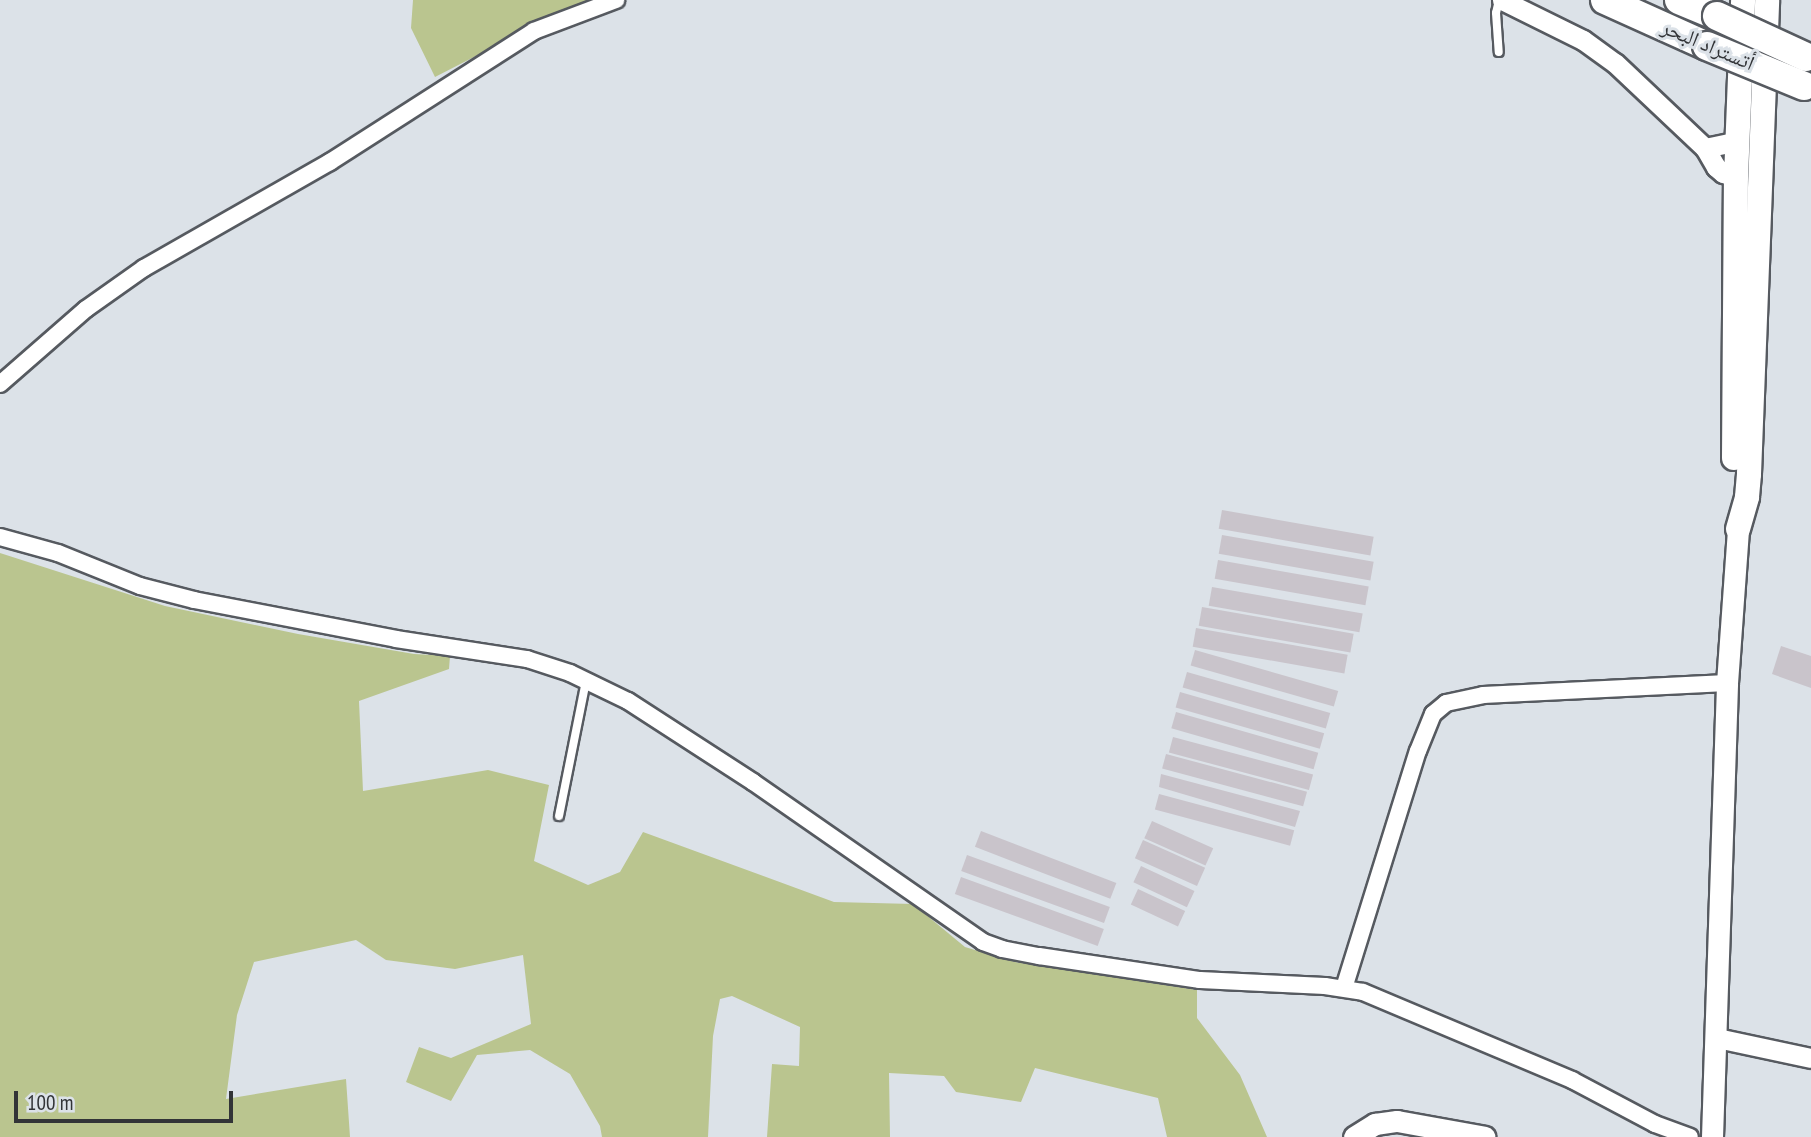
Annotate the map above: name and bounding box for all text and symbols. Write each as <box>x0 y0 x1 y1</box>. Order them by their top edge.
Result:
street label: أتستراد البحر <box>1658 14 1758 76</box>
scale bar <box>18 1078 236 1122</box>
text: 100 m <box>27 1089 73 1116</box>

